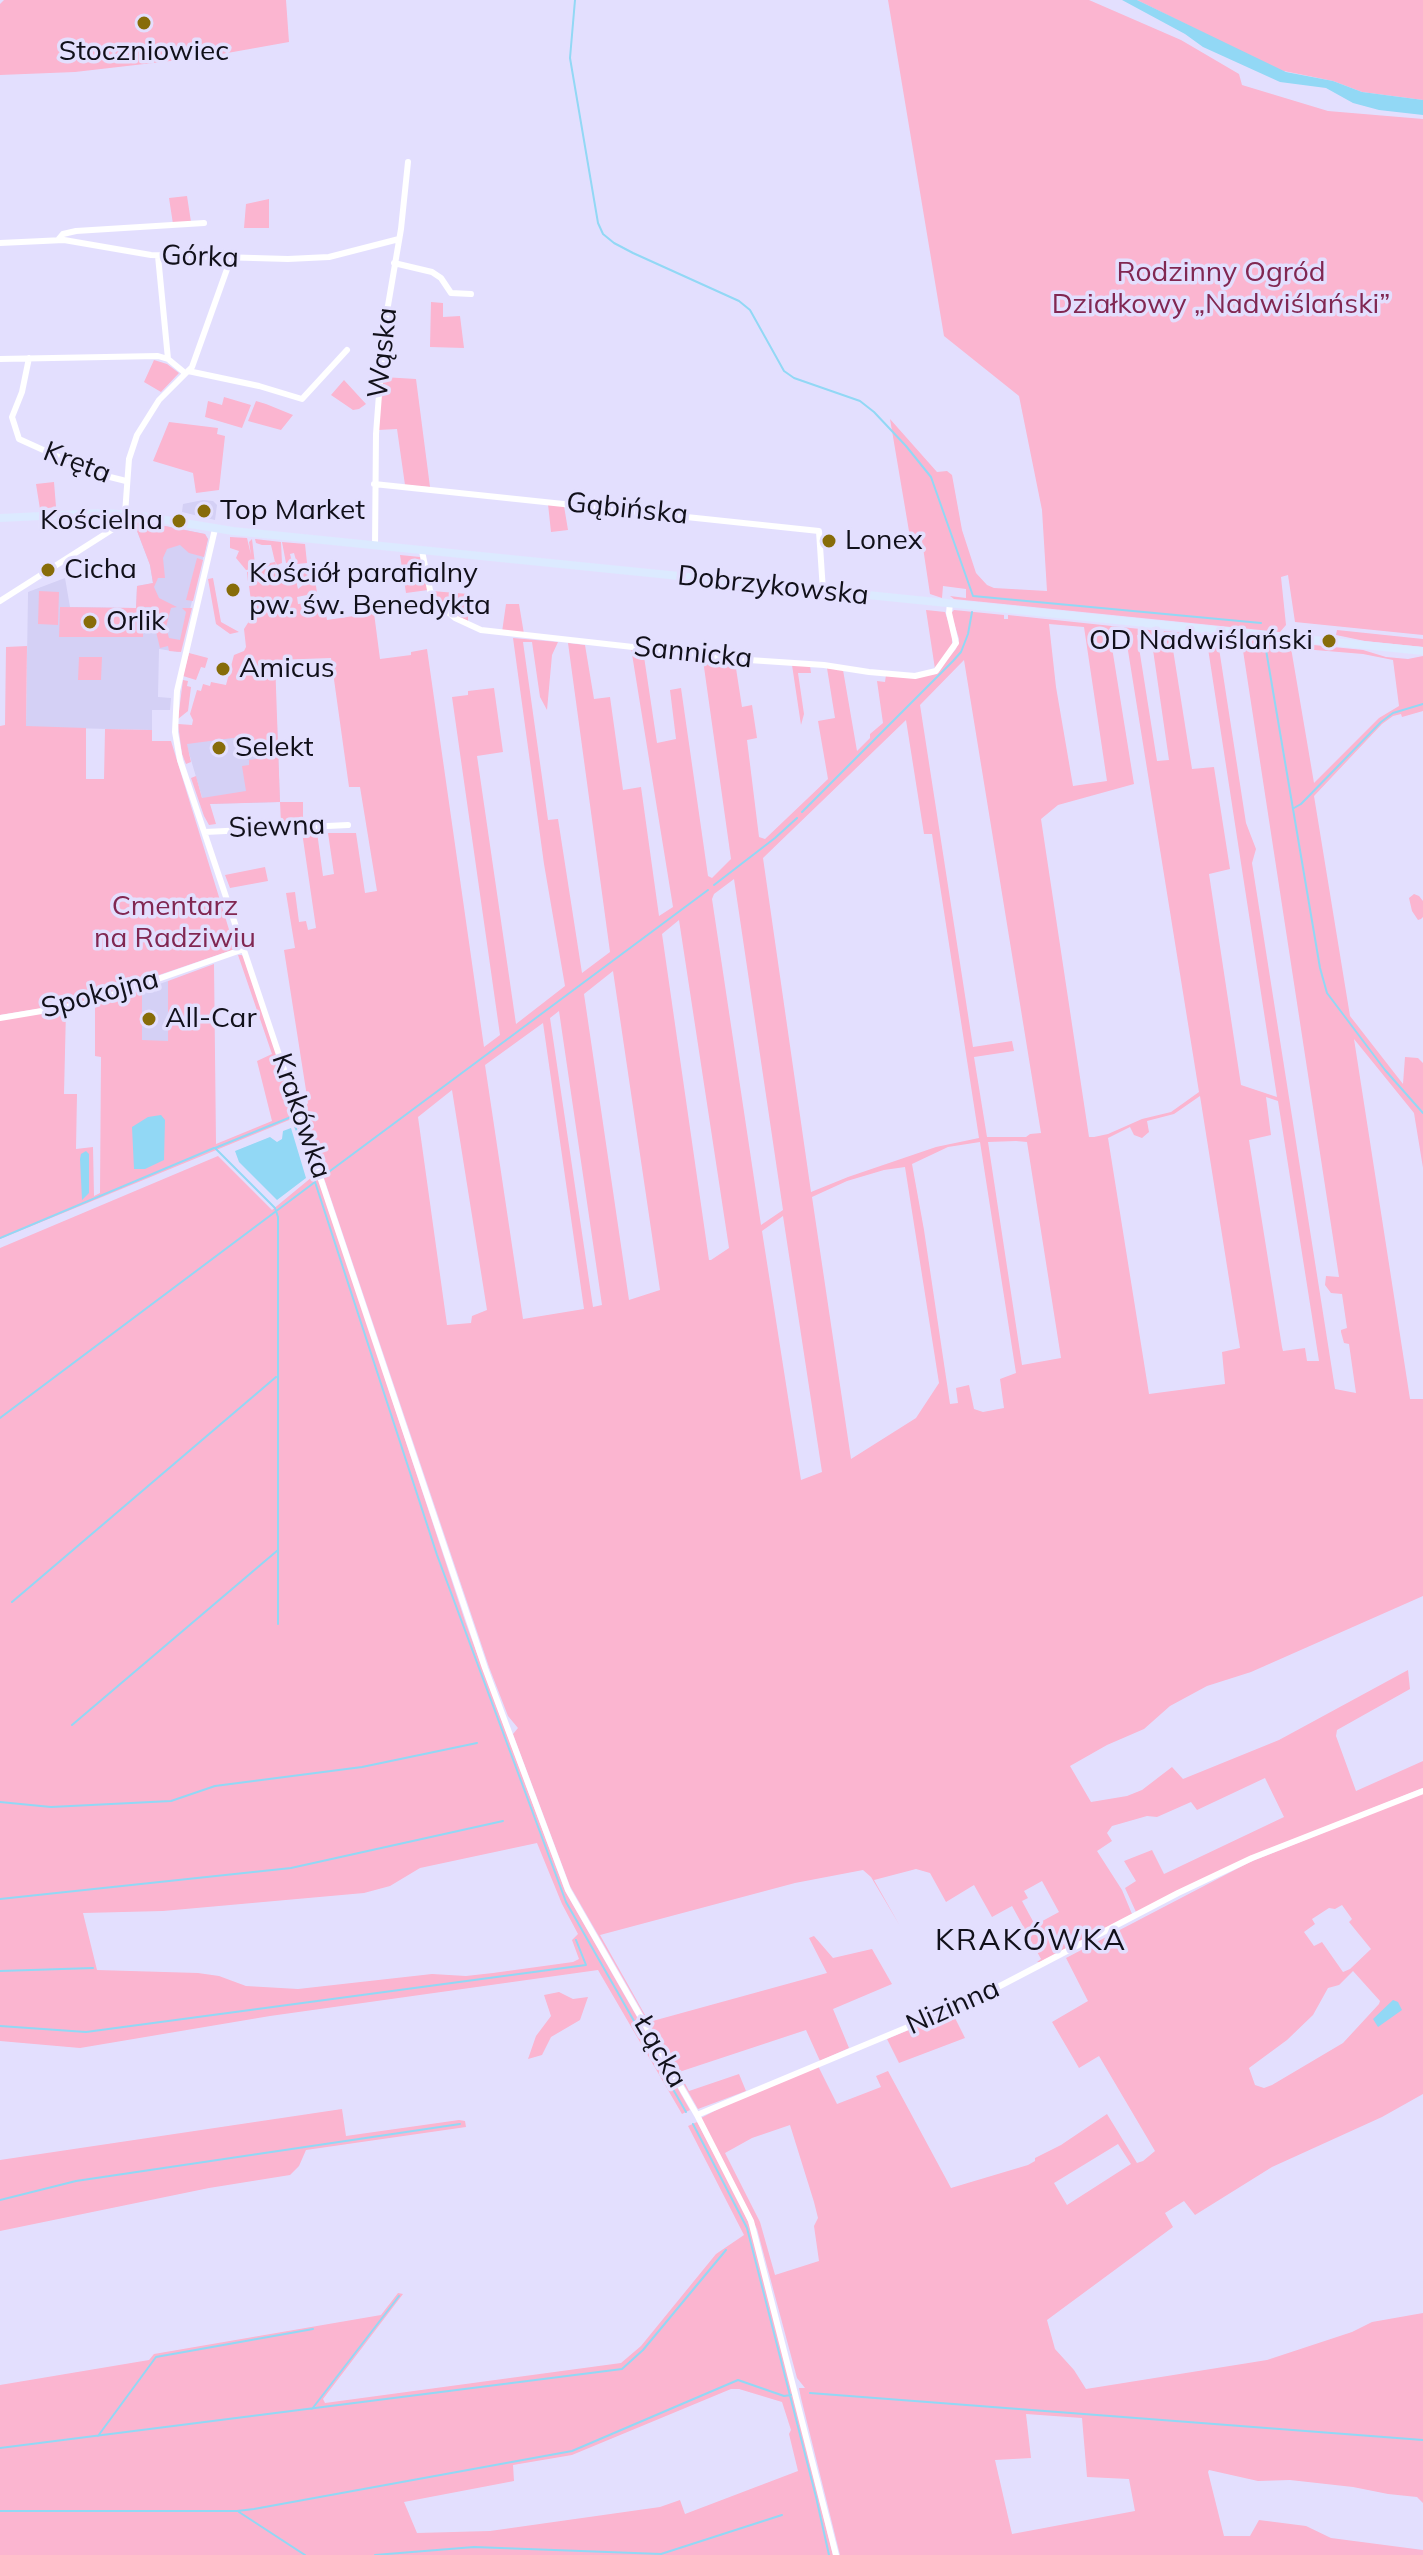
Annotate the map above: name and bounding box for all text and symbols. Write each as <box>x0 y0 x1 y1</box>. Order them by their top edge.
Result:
marker: Stoczniowiec <box>135 14 153 32</box>
place label: Stoczniowiec <box>59 35 229 69</box>
street label: Górka <box>161 239 239 275</box>
park label: Rodzinny Ogród Działkowy „Nadwiślański” <box>1052 256 1390 322</box>
street label: Wąska <box>362 306 404 400</box>
street label: Kręta <box>39 435 115 491</box>
street label: Gąbińska <box>565 486 689 532</box>
place label: Top Market <box>220 494 365 528</box>
marker: Top Market <box>195 502 213 520</box>
place label: Kościelna <box>40 504 163 538</box>
marker: Kościelna <box>170 512 188 530</box>
place label: Lonex <box>845 524 923 558</box>
marker: Lonex <box>820 532 838 550</box>
place label: Cicha <box>64 553 137 587</box>
place label: Kościół parafialny pw. św. Benedykta <box>249 557 491 623</box>
street label: Dobrzykowska <box>676 559 870 613</box>
marker: Cicha <box>39 561 57 579</box>
marker: Kościół parafialny pw. św. Benedykta <box>224 581 242 599</box>
place label: Orlik <box>106 605 166 639</box>
marker: Orlik <box>81 613 99 631</box>
place label: OD Nadwiślański <box>1089 624 1313 658</box>
street label: Sannicka <box>632 630 754 676</box>
marker: OD Nadwiślański <box>1320 632 1338 650</box>
place label: Amicus <box>239 652 335 686</box>
marker: Amicus <box>214 660 232 678</box>
place label: Selekt <box>235 731 313 765</box>
marker: Selekt <box>210 739 228 757</box>
street label: Siewna <box>228 809 326 845</box>
park label: Cmentarz na Radziwiu <box>94 890 256 956</box>
street label: Spokojna <box>38 962 162 1026</box>
place label: All-Car <box>165 1002 257 1036</box>
marker: All-Car <box>140 1010 158 1028</box>
street label: Krakówka <box>264 1049 338 1183</box>
district label: KRAKÓWKA <box>935 1923 1127 1959</box>
street label: Nizinna <box>901 1972 1005 2042</box>
street label: Łącka <box>626 2010 694 2094</box>

